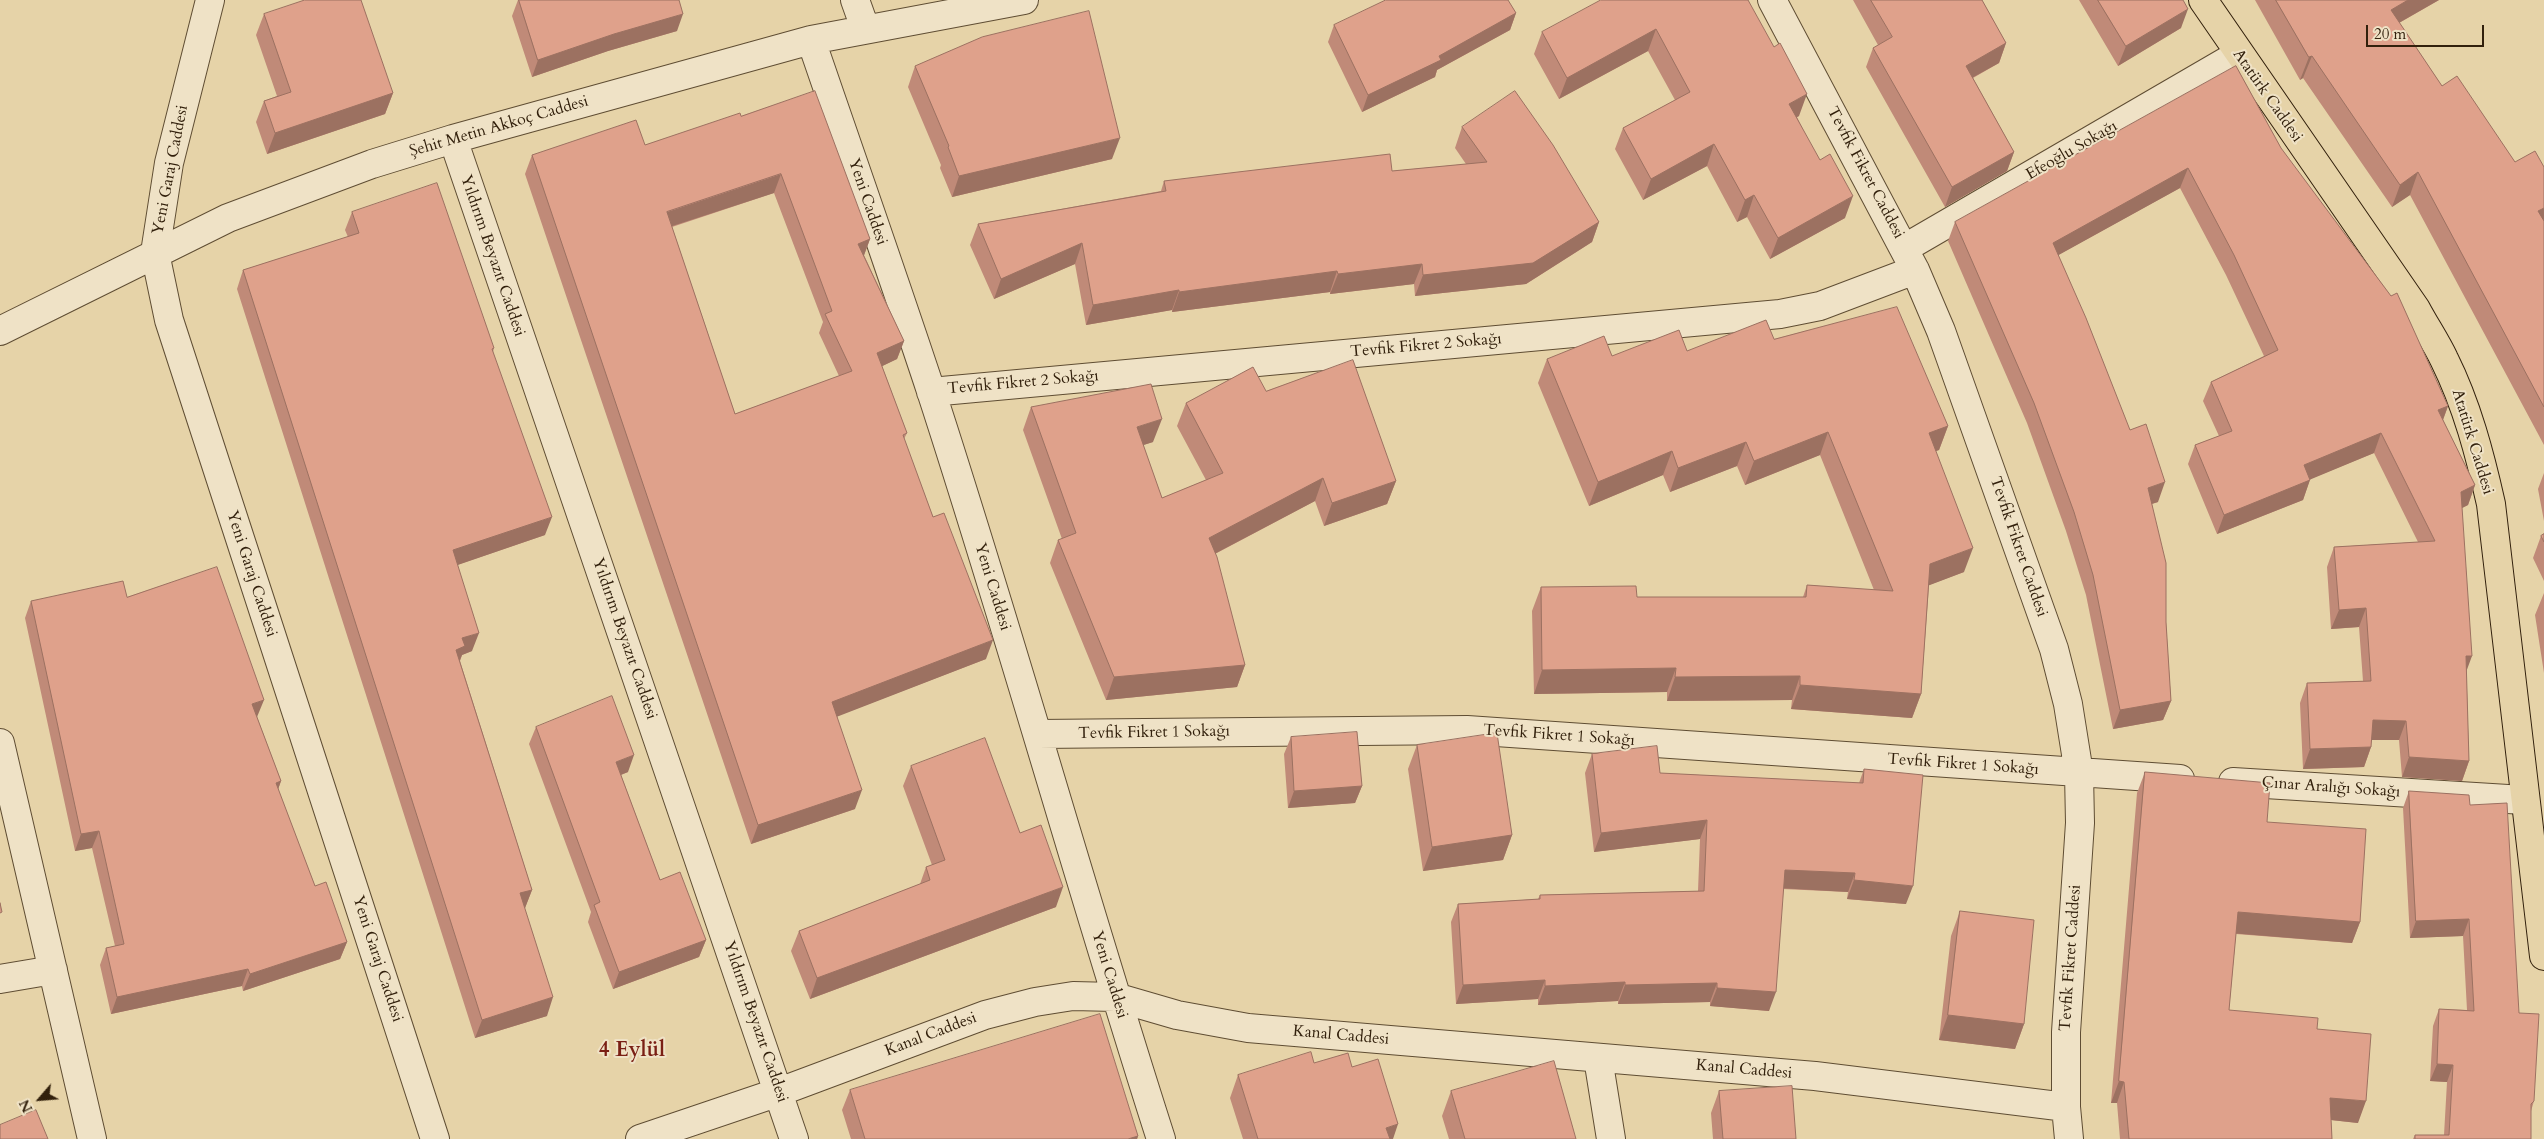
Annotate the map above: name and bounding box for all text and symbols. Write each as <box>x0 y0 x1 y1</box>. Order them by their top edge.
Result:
scale bar <box>2369 15 2486 47</box>
text: 20 m <box>2374 24 2406 44</box>
street label: Atatürk Caddesi <box>2228 46 2306 146</box>
street label: Şehit Metin Akkoç Caddesi <box>407 92 591 162</box>
street label: Yeni Garaj Caddesi <box>149 104 193 236</box>
street label: Tevfik Fikret Caddesi <box>1822 104 1908 242</box>
street label: Efeoğlu Sokağı <box>2023 117 2121 185</box>
street label: Yeni Caddesi <box>843 156 891 248</box>
street label: Yıldırım Beyazıt Caddesi <box>455 173 529 339</box>
street label: Tevfik Fikret 2 Sokağı <box>1350 330 1502 362</box>
street label: Tevfik Fikret 2 Sokağı <box>947 367 1099 399</box>
street label: Atatürk Caddesi <box>2447 387 2497 497</box>
street label: Tevfik Fikret Caddesi <box>1985 474 2051 620</box>
street label: Yeni Garaj Caddesi <box>222 508 280 640</box>
street label: Yeni Caddesi <box>970 541 1014 633</box>
street label: Yıldırım Beyazıt Caddesi <box>587 556 661 722</box>
street label: Tevfik Fikret 1 Sokağı <box>1483 721 1635 751</box>
street label: Tevfik Fikret 1 Sokağı <box>1078 722 1230 744</box>
street label: Tevfik Fikret 1 Sokağı <box>1887 750 2039 780</box>
street label: Çınar Aralığı Sokağı <box>2261 774 2401 802</box>
street label: Tevfik Fikret Caddesi <box>2056 884 2086 1032</box>
street label: Yeni Garaj Caddesi <box>348 893 406 1025</box>
street label: Yeni Caddesi <box>1087 929 1131 1021</box>
street label: Yıldırım Beyazıt Caddesi <box>718 939 792 1105</box>
street label: Kanal Caddesi <box>883 1009 979 1061</box>
street label: Kanal Caddesi <box>1292 1022 1390 1050</box>
district label: 4 Eylül <box>599 1038 665 1064</box>
street label: Kanal Caddesi <box>1695 1056 1793 1084</box>
north arrow <box>15 1074 65 1124</box>
text: N <box>15 1096 37 1116</box>

